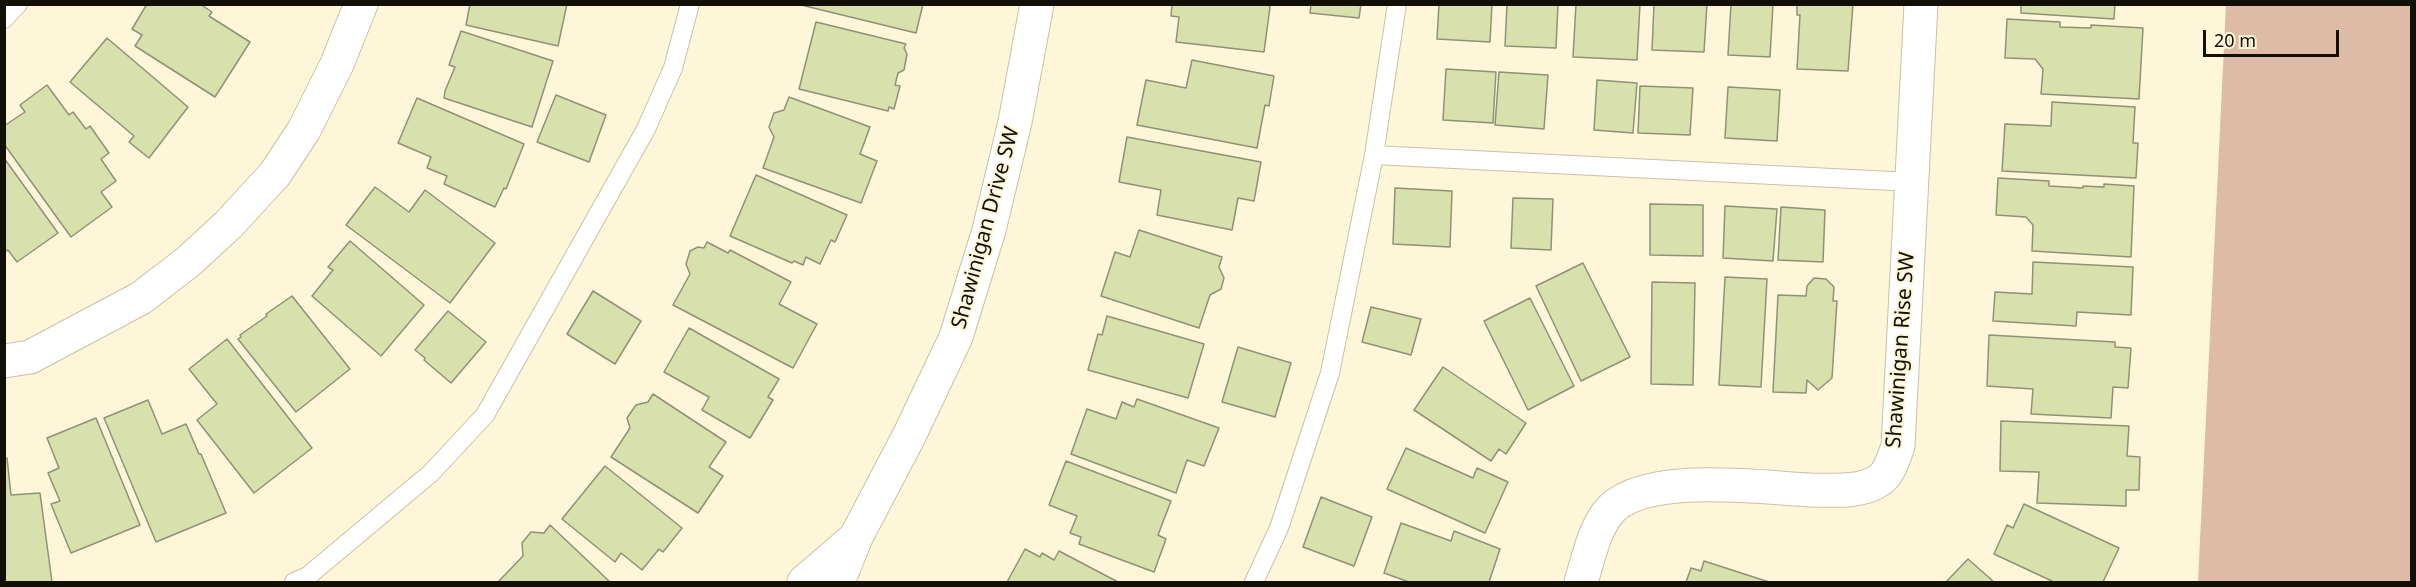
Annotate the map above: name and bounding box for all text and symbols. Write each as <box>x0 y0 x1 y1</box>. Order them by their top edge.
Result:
scale bar <box>2206 18 2342 56</box>
text: 20 m <box>2214 28 2256 52</box>
street label: Shawinigan Drive SW <box>947 124 1025 332</box>
street label: Shawinigan Rise SW <box>1882 251 1920 449</box>

